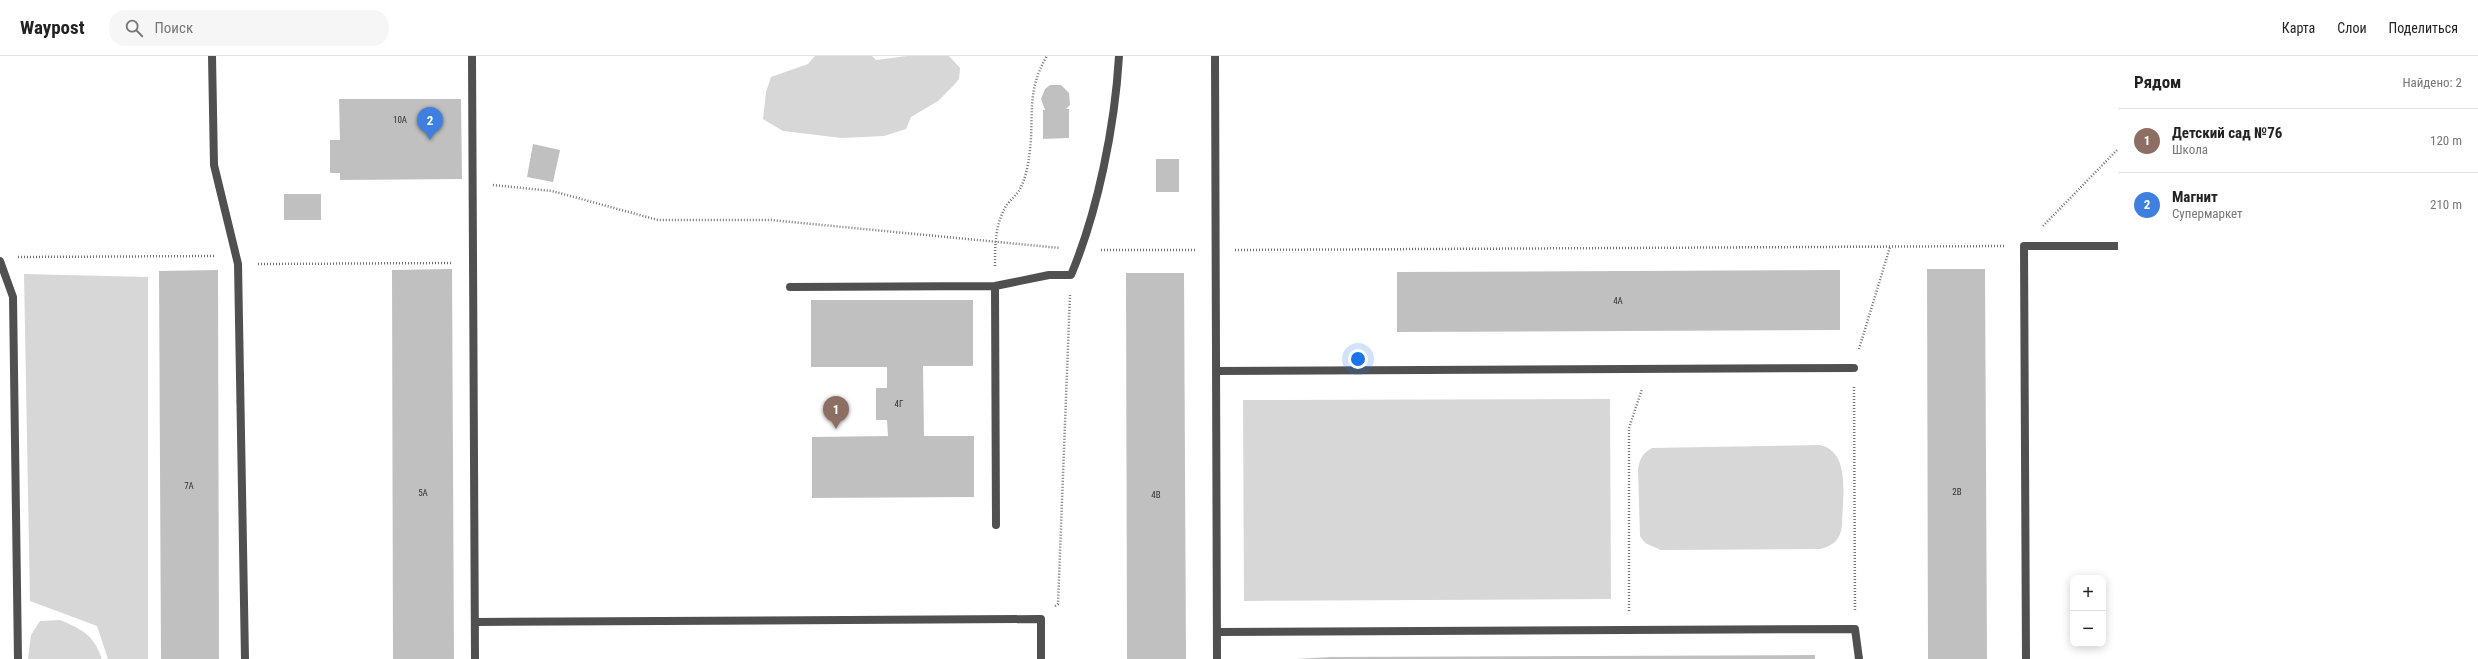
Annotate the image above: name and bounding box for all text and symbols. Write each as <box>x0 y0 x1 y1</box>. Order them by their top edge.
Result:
search box <box>109 10 389 46</box>
text: Waypost <box>20 16 85 39</box>
icon: search <box>123 17 145 39</box>
text: Поиск <box>155 19 193 37</box>
text: Карта <box>2282 20 2315 36</box>
text: Слои <box>2337 20 2367 36</box>
text: Поделиться <box>2389 20 2458 36</box>
text: Рядом <box>2134 72 2181 92</box>
text: Найдено: 2 <box>2402 75 2462 90</box>
pin: 2 <box>417 107 443 140</box>
house number: 10А <box>393 115 407 125</box>
text: Детский сад №76 <box>2172 124 2282 142</box>
text: 1 <box>2144 133 2150 148</box>
text: 120 m <box>2430 133 2462 148</box>
text: Школа <box>2172 142 2208 157</box>
text: Магнит <box>2172 188 2218 206</box>
text: 2 <box>2144 197 2150 212</box>
text: 210 m <box>2430 197 2462 212</box>
text: Супермаркет <box>2172 206 2243 221</box>
house number: 4А <box>1613 296 1623 306</box>
your location <box>1348 349 1368 369</box>
pin: 1 <box>823 396 849 429</box>
house number: 4Г <box>895 399 904 409</box>
house number: 7А <box>184 481 194 491</box>
house number: 2В <box>1952 487 1962 497</box>
house number: 5А <box>418 488 428 498</box>
house number: 4В <box>1151 490 1161 500</box>
map controls <box>2070 575 2106 647</box>
button: + <box>2070 575 2106 611</box>
button: − <box>2070 611 2106 647</box>

